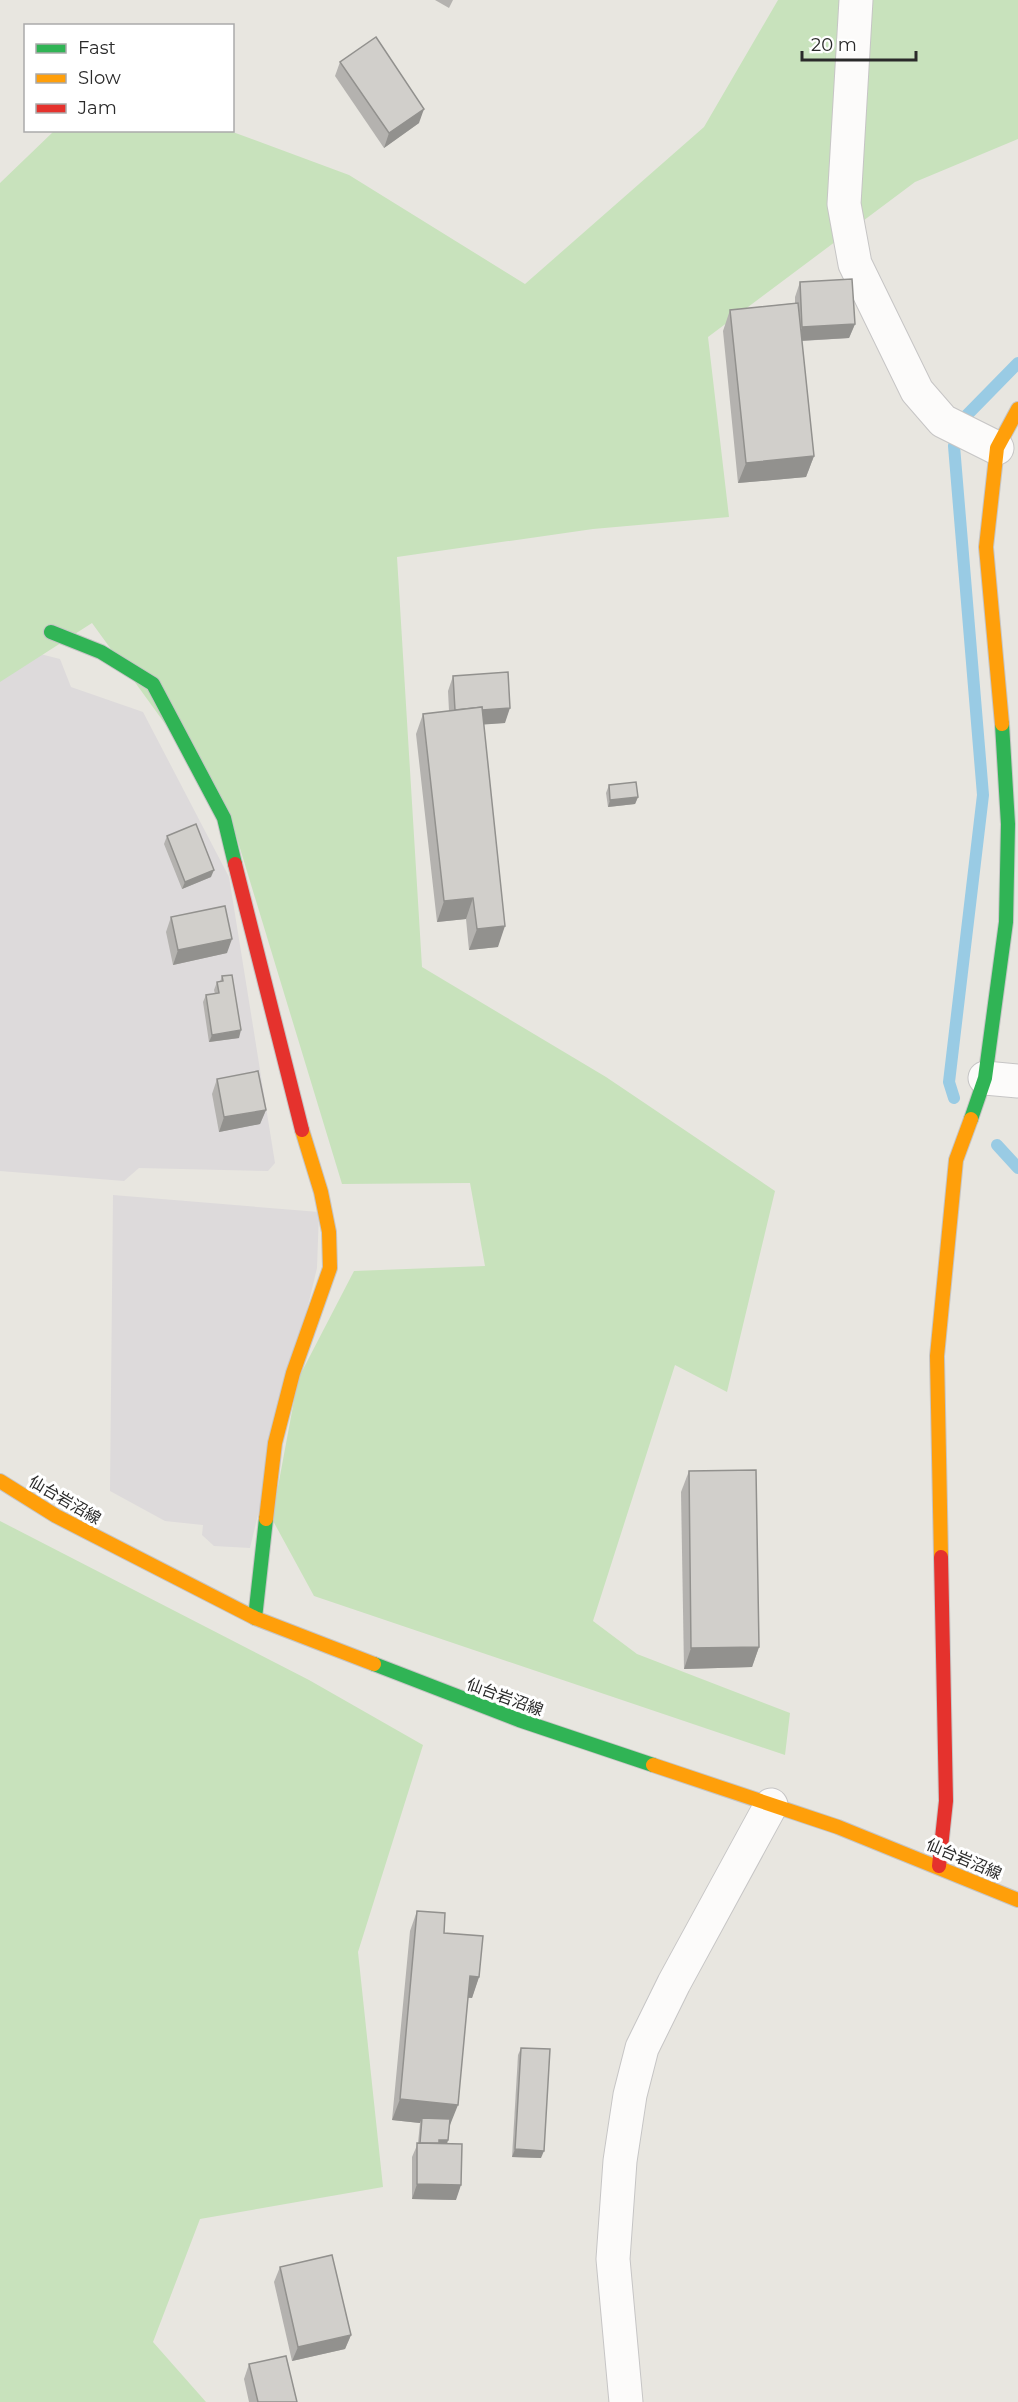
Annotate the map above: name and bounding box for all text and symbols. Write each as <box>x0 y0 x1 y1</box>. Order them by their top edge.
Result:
legend <box>24 24 234 132</box>
scale bar <box>802 24 916 62</box>
text: 20 m <box>811 34 857 56</box>
text: Fast <box>78 37 116 59</box>
text: Slow <box>78 67 121 89</box>
text: Jam <box>77 97 117 119</box>
street label: 仙台岩沼線 <box>26 1472 104 1528</box>
street label: 仙台岩沼線 <box>464 1674 546 1720</box>
street label: 仙台岩沼線 <box>923 1835 1005 1883</box>

